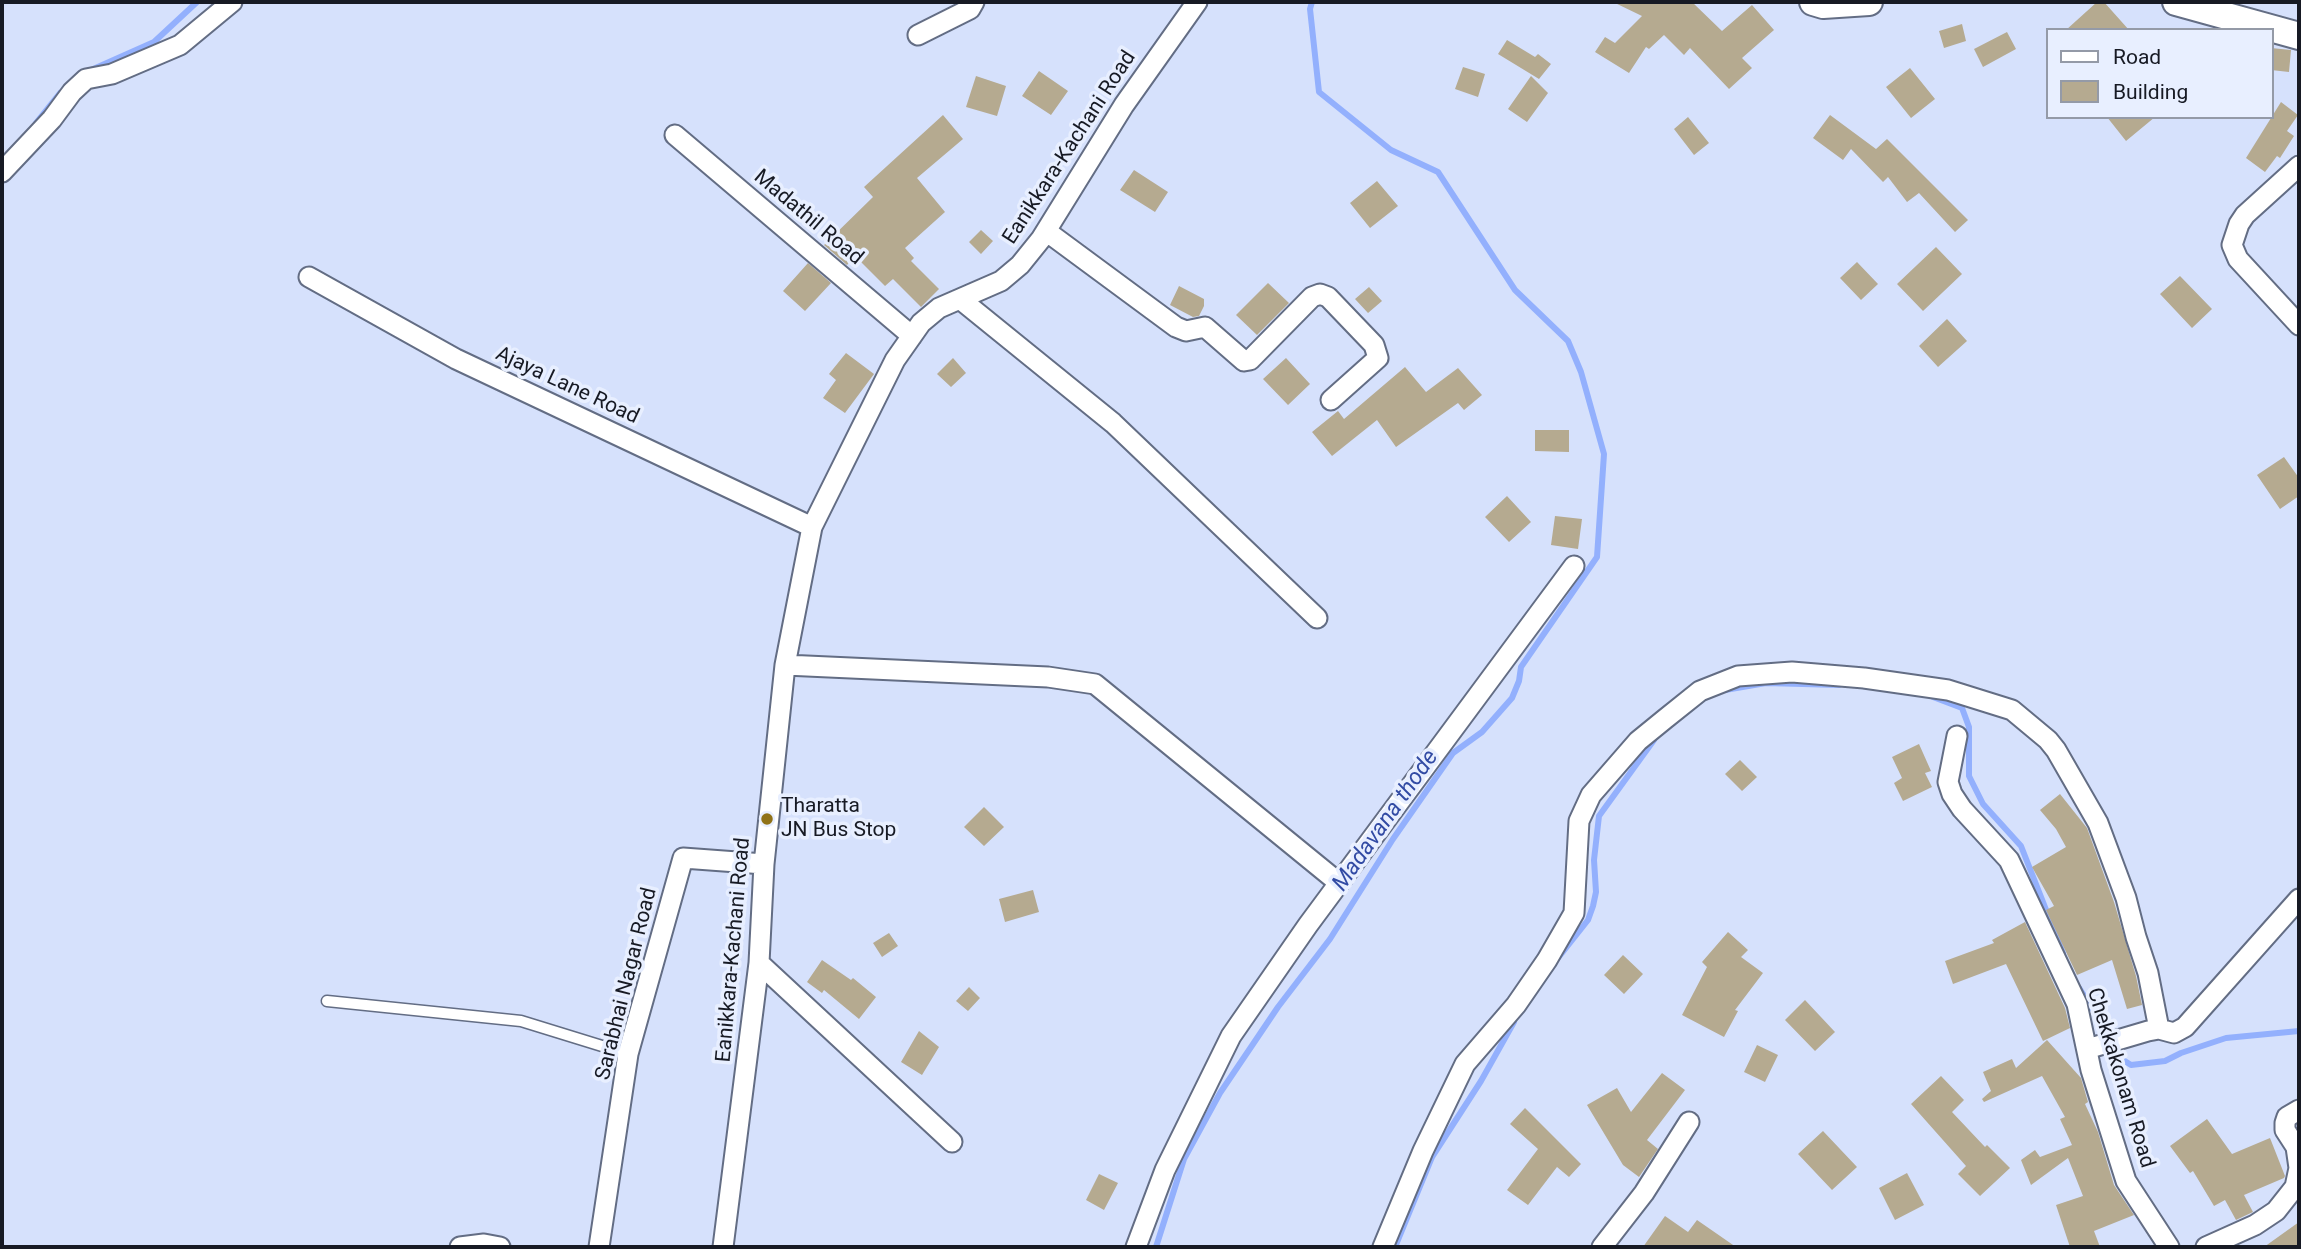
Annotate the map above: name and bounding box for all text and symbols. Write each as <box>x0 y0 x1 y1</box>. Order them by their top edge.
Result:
legend <box>2046 28 2273 119</box>
text: Road <box>2113 45 2161 69</box>
street label: Eanikkara-Kachani Road <box>998 47 1142 249</box>
text: Building <box>2113 80 2188 104</box>
street label: Madathil Road <box>748 165 868 271</box>
street label: Ajaya Lane Road <box>491 342 643 430</box>
water label: Madavana thode <box>1327 745 1445 897</box>
place label: Tharatta JN Bus Stop <box>781 794 896 844</box>
marker: Tharatta JN Bus Stop <box>759 811 775 827</box>
street label: Eanikkara-Kachani Road <box>712 837 756 1063</box>
street label: Sarabhai Nagar Road <box>591 885 663 1083</box>
street label: Chekkakonam Road <box>2081 985 2159 1171</box>

